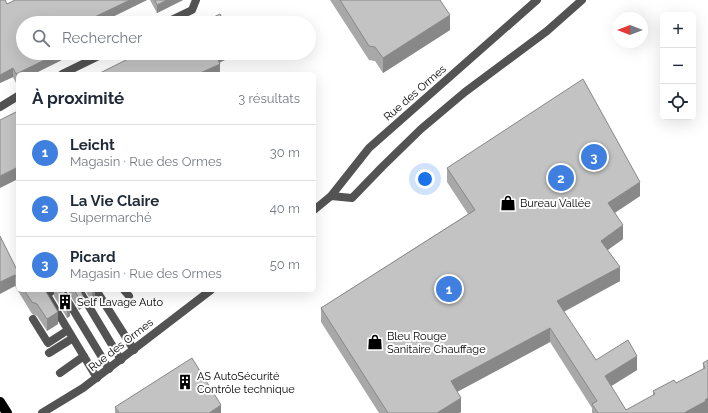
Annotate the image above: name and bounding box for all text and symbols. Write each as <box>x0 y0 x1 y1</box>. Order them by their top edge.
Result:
north arrow <box>612 12 648 48</box>
map controls <box>660 12 696 120</box>
button: + <box>660 12 696 48</box>
search box <box>16 16 316 60</box>
icon: search <box>30 27 52 49</box>
text: Rechercher <box>62 29 142 47</box>
button: − <box>660 48 696 84</box>
street label: Rue des Ormes <box>381 62 449 124</box>
button: locate <box>660 84 696 120</box>
text: À proximité <box>32 88 124 108</box>
text: 3 résultats <box>238 91 300 106</box>
text: Leicht <box>70 136 115 154</box>
pin: 3 <box>581 142 607 172</box>
text: 1 <box>42 145 48 160</box>
text: 30 m <box>270 145 300 160</box>
text: Magasin · Rue des Ormes <box>70 154 222 169</box>
pin: 2 <box>548 163 574 193</box>
your location <box>415 169 435 189</box>
text: La Vie Claire <box>70 192 159 210</box>
shop icon: Bureau Vallée <box>499 194 517 212</box>
place label: Bureau Vallée <box>520 197 591 210</box>
text: 2 <box>41 201 49 216</box>
text: 40 m <box>270 201 300 216</box>
text: Supermarché <box>70 210 152 225</box>
text: Picard <box>70 248 116 266</box>
text: 3 <box>41 257 49 272</box>
text: 50 m <box>270 257 300 272</box>
text: Magasin · Rue des Ormes <box>70 266 222 281</box>
pin: 1 <box>436 274 462 304</box>
building icon: Self Lavage Auto <box>56 293 74 311</box>
place label: Self Lavage Auto <box>77 296 163 309</box>
street label: Rue des Ormes <box>86 316 156 374</box>
place label: Bleu Rouge Sanitaire Chauffage <box>387 330 486 356</box>
shop icon: Bleu Rouge Sanitaire Chauffage <box>366 333 384 351</box>
place label: AS AutoSécurité Contrôle technique <box>197 370 295 396</box>
building icon: AS AutoSécurité Contrôle technique <box>176 373 194 391</box>

